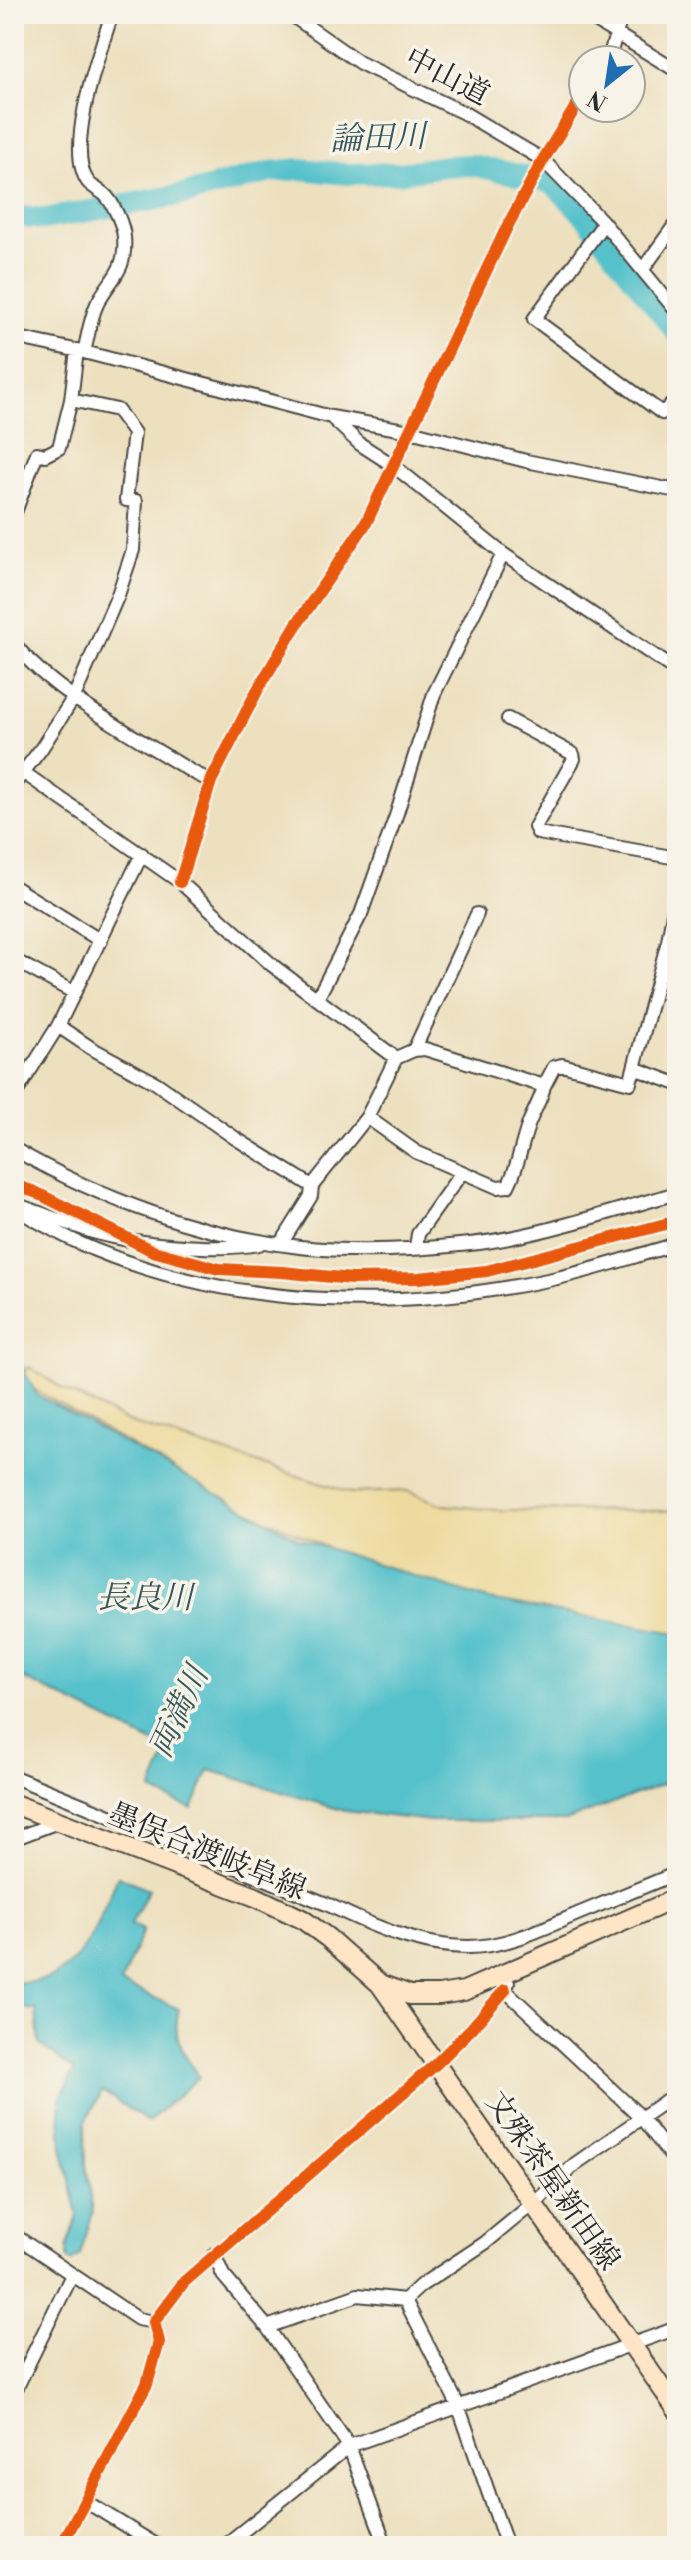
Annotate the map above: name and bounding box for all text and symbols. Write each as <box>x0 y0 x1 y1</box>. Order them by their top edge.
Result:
street label: 中山道 <box>398 40 496 114</box>
north arrow <box>567 44 647 124</box>
text: N <box>583 84 612 116</box>
water label: 論田川 <box>329 116 430 160</box>
water label: 長良川 <box>97 1578 196 1618</box>
water label: 両満川 <box>141 1657 219 1764</box>
street label: 墨俣合渡岐阜線 <box>103 1795 311 1909</box>
street label: 文殊茶屋新田線 <box>476 2084 628 2278</box>

